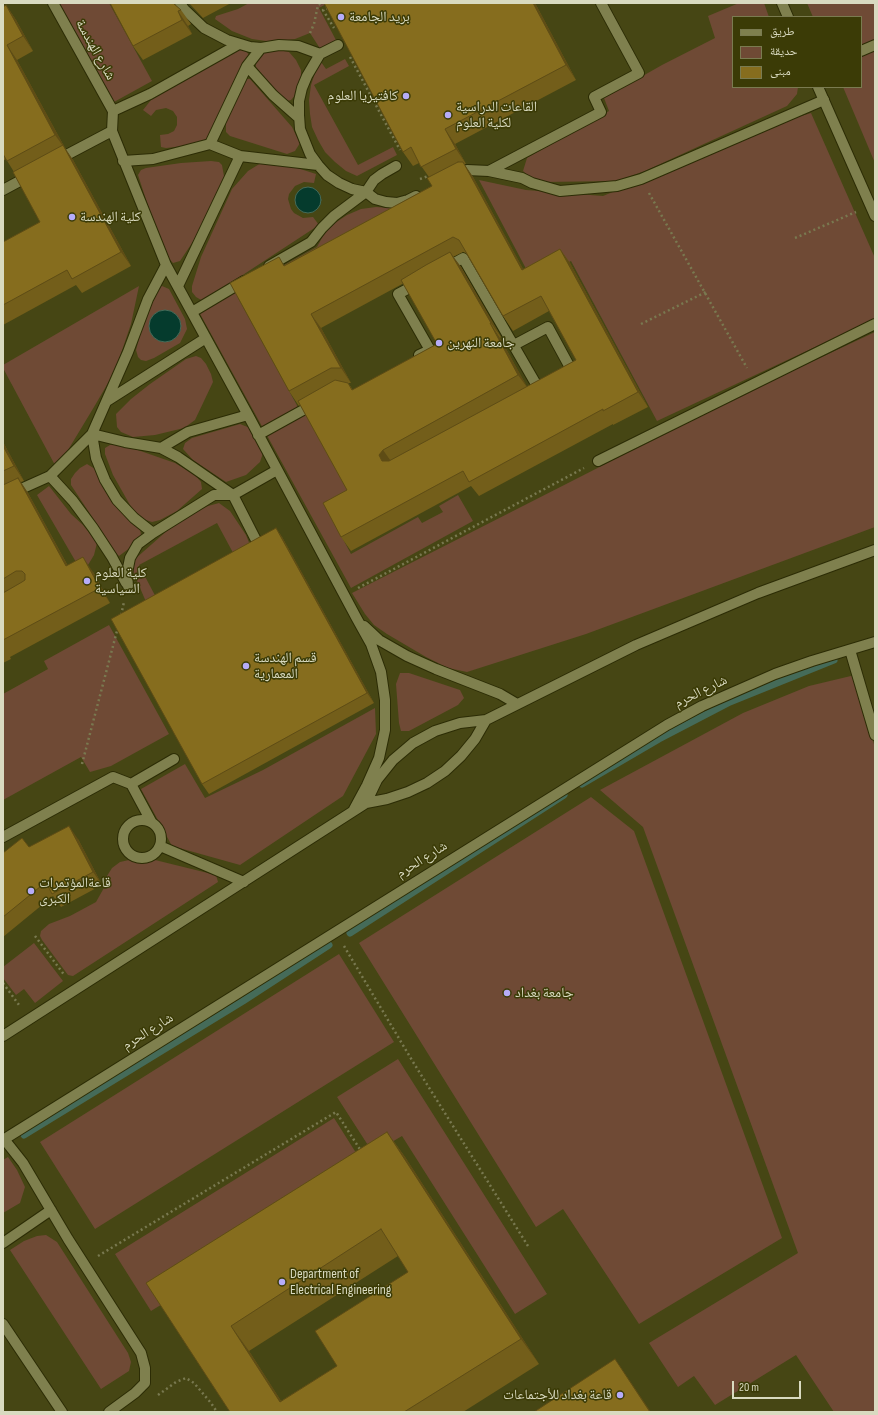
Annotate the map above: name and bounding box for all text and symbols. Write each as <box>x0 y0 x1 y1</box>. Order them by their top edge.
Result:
place label: بريد الجامعة <box>349 9 410 25</box>
marker: بريد الجامعة <box>336 12 346 22</box>
legend <box>732 16 862 88</box>
street label: شارع الهندسة <box>71 17 119 83</box>
text: طريق <box>770 24 795 39</box>
text: حديقة <box>770 44 798 59</box>
text: مبنى <box>770 64 791 79</box>
place label: كافتيريا العلوم <box>328 88 398 104</box>
marker: كافتيريا العلوم <box>401 91 411 101</box>
place label: القاعات الدراسية لكلية العلوم <box>456 99 537 132</box>
marker: القاعات الدراسية لكلية العلوم <box>443 110 453 120</box>
place label: كلية الهندسة <box>80 209 141 225</box>
marker: كلية الهندسة <box>67 212 77 222</box>
place label: جامعة النهرين <box>447 335 515 351</box>
marker: جامعة النهرين <box>434 338 444 348</box>
place label: كلية العلوم السياسية <box>95 565 147 598</box>
marker: كلية العلوم السياسية <box>82 576 92 586</box>
place label: قسم الهندسة المعمارية <box>254 650 317 682</box>
marker: قسم الهندسة المعمارية <box>241 661 251 671</box>
street label: شارع الحرم <box>672 672 730 712</box>
street label: شارع الحرم <box>393 838 451 882</box>
place label: قاعةالمؤتمرات الكبرى <box>39 875 111 908</box>
marker: قاعةالمؤتمرات الكبرى <box>26 886 36 896</box>
place label: جامعة بغداد <box>515 985 574 1001</box>
marker: جامعة بغداد <box>502 988 512 998</box>
street label: شارع الحرم <box>119 1010 177 1054</box>
place label: Department of Electrical Engineering <box>290 1266 391 1298</box>
marker: Department of Electrical Engineering <box>277 1277 287 1287</box>
scale bar <box>734 1373 803 1399</box>
text: 20 m <box>739 1380 759 1395</box>
place label: قاعة بغداد للأجتماعات <box>503 1387 612 1403</box>
marker: قاعة بغداد للأجتماعات <box>615 1390 625 1400</box>

